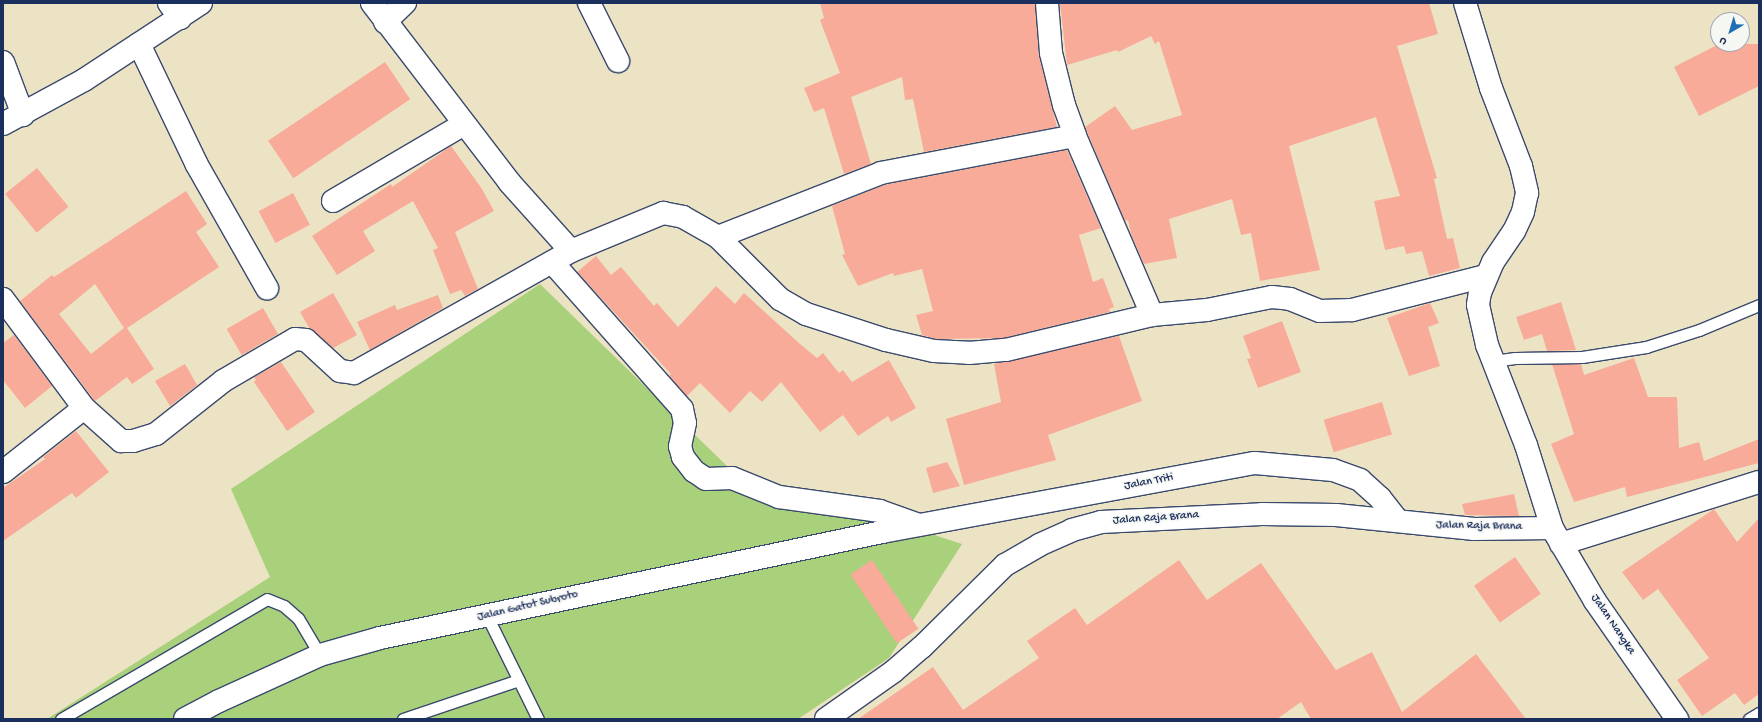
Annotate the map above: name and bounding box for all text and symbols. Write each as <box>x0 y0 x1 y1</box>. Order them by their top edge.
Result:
north arrow <box>1710 12 1750 52</box>
text: U <box>1717 34 1729 47</box>
street label: Jalan Triti <box>1123 471 1175 495</box>
street label: Jalan Raja Brana <box>1112 509 1200 529</box>
street label: Jalan Raja Brana <box>1436 519 1522 535</box>
street label: Jalan Gatot Subroto <box>476 588 580 626</box>
street label: Jalan Nangka <box>1586 592 1638 658</box>

